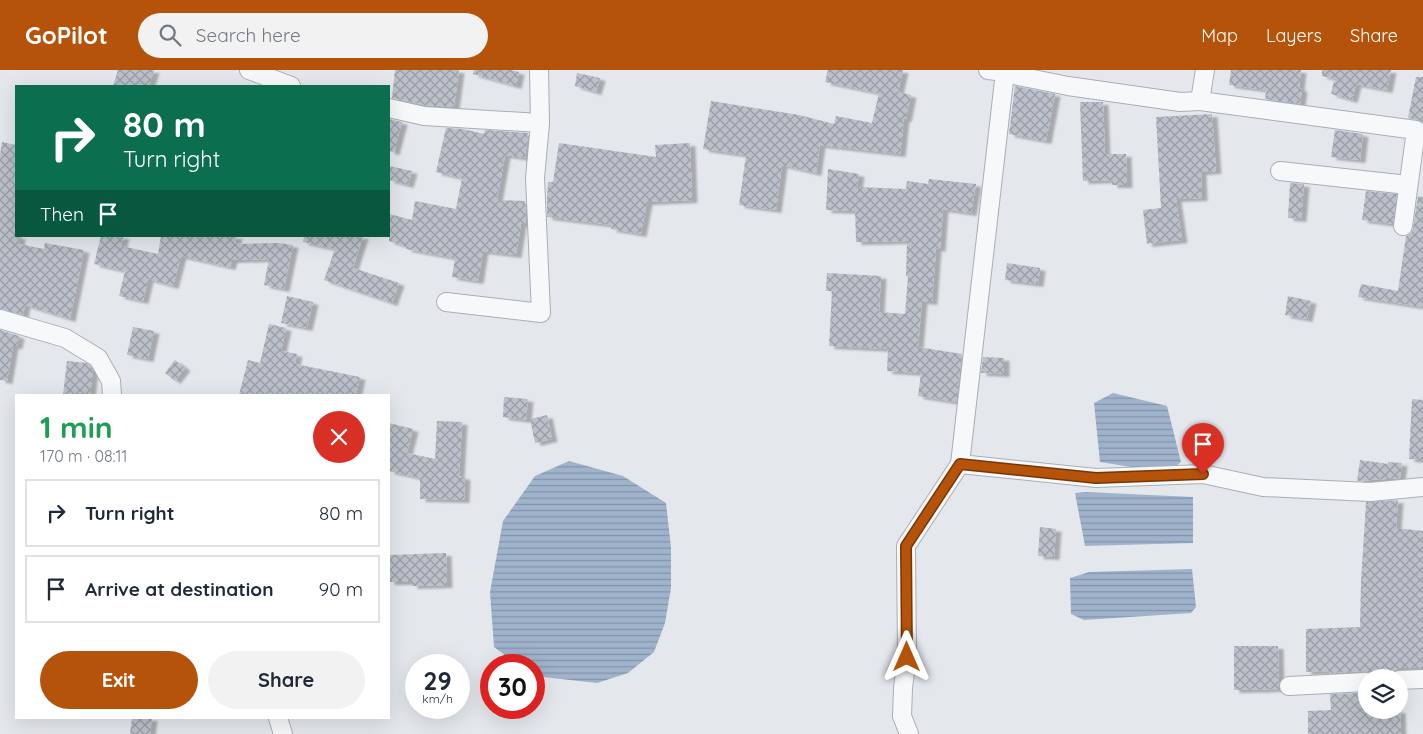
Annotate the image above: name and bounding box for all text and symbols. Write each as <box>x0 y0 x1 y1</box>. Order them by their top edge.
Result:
search box <box>138 13 488 58</box>
text: GoPilot <box>25 20 108 50</box>
icon: search <box>156 21 184 49</box>
text: Search here <box>196 23 301 47</box>
text: Map <box>1201 24 1238 47</box>
text: Layers <box>1266 24 1322 47</box>
text: Share <box>1350 24 1398 47</box>
text: 80 m <box>123 102 206 146</box>
icon: right <box>40 105 105 170</box>
text: Turn right <box>123 145 220 173</box>
icon: arrive <box>94 200 122 228</box>
text: Then <box>40 202 84 226</box>
text: 1 min <box>40 408 113 446</box>
button: close <box>313 411 365 463</box>
pin <box>1182 423 1224 474</box>
icon: arrive <box>1189 430 1217 458</box>
text: 170 m · 08:11 <box>40 446 127 466</box>
icon: right <box>42 499 70 527</box>
text: Turn right <box>85 501 174 525</box>
text: 80 m <box>319 501 363 525</box>
icon: arrive <box>42 575 70 603</box>
text: Arrive at destination <box>85 577 274 601</box>
text: 90 m <box>319 577 363 601</box>
position arrow <box>880 630 932 682</box>
button: Exit <box>40 651 198 709</box>
button: Share <box>208 651 365 709</box>
speed limit sign: 30 <box>480 654 545 719</box>
text: 29 <box>423 665 452 696</box>
map controls <box>1358 669 1408 719</box>
button: layers <box>1358 669 1408 719</box>
text: km/h <box>422 691 453 706</box>

